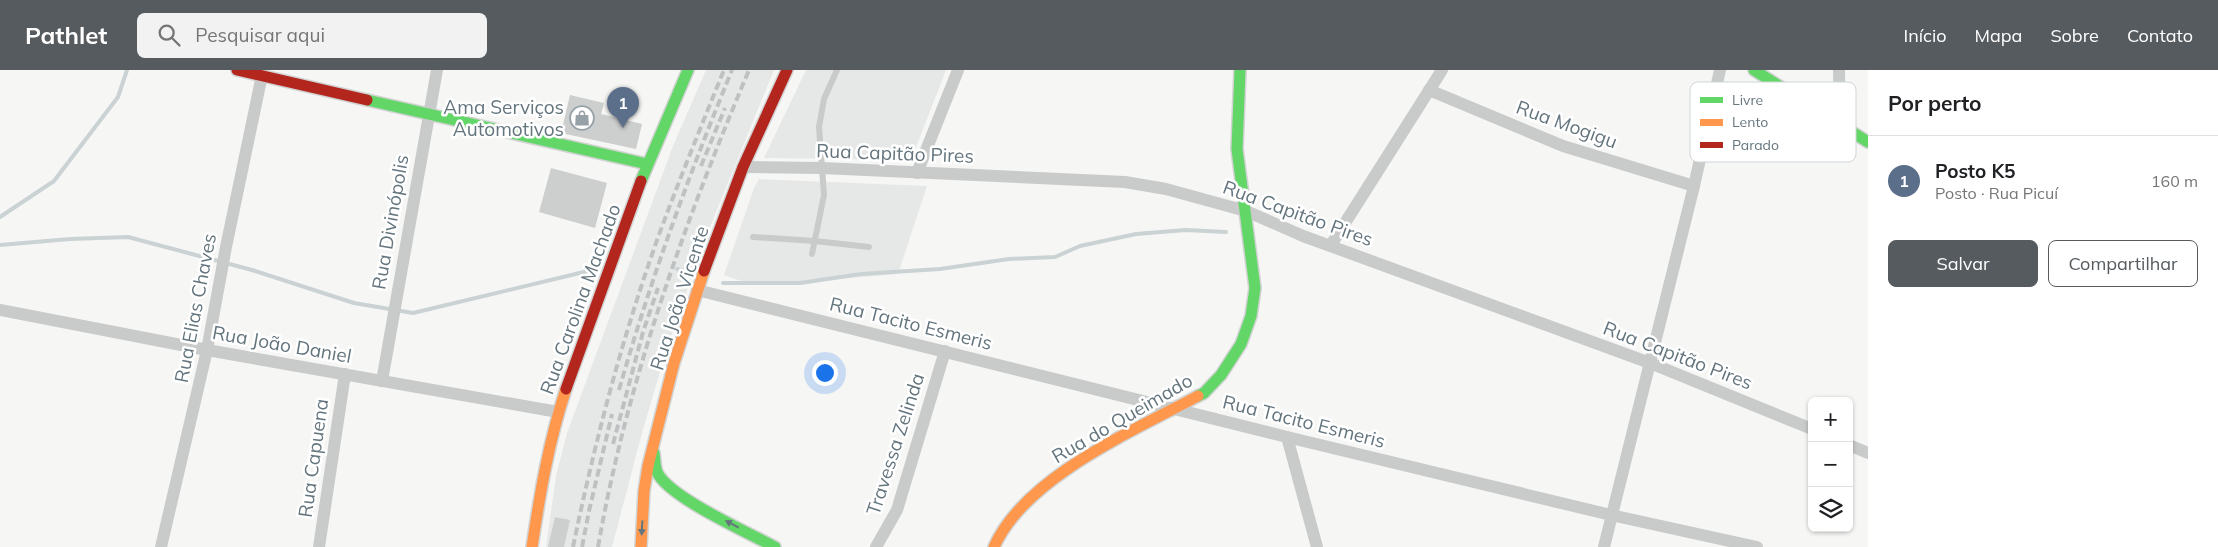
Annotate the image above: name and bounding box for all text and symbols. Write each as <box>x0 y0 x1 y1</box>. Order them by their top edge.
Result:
search box <box>137 13 487 58</box>
text: Pathlet <box>25 20 107 50</box>
icon: search <box>155 21 183 49</box>
text: Pesquisar aqui <box>195 23 325 47</box>
text: Início <box>1904 24 1947 47</box>
text: Mapa <box>1975 24 2022 47</box>
text: Sobre <box>2050 24 2099 47</box>
text: Contato <box>2127 24 2193 47</box>
legend <box>1690 82 1856 162</box>
pin: 1 <box>607 87 639 128</box>
text: Por perto <box>1888 90 1982 116</box>
text: Livre <box>1732 91 1763 109</box>
place label: Ama Serviços Automotivos <box>443 95 564 141</box>
street label: Rua Mogigu <box>1513 95 1621 153</box>
shop icon: Ama Serviços Automotivos <box>569 105 595 131</box>
text: Lento <box>1732 113 1768 131</box>
text: Parado <box>1732 136 1779 154</box>
street label: Rua Capitão Pires <box>816 138 974 168</box>
street label: Rua Divinópolis <box>366 153 414 291</box>
text: Posto K5 <box>1935 159 2015 183</box>
text: 1 <box>1899 171 1909 191</box>
text: 160 m <box>2151 171 2198 191</box>
street label: Rua Capitão Pires <box>1220 175 1376 251</box>
text: Posto · Rua Picuí <box>1935 183 2058 203</box>
street label: Rua Carolina Machado <box>534 201 626 397</box>
street label: Rua João Vicente <box>644 223 714 373</box>
street label: Rua Elias Chaves <box>169 231 221 385</box>
button: Salvar <box>1888 240 2038 287</box>
button: Compartilhar <box>2048 240 2198 287</box>
street label: Rua Tacito Esmeris <box>827 291 995 355</box>
street label: Rua Capitão Pires <box>1600 316 1756 394</box>
street label: Rua João Daniel <box>211 320 353 368</box>
your location <box>812 360 838 386</box>
street label: Rua do Queimado <box>1047 368 1197 468</box>
street label: Travessa Zelinda <box>861 370 929 518</box>
street label: Rua Tacito Esmeris <box>1220 389 1388 453</box>
street label: Rua Capuena <box>293 397 333 519</box>
map controls <box>1808 397 1853 532</box>
button: + <box>1808 397 1853 442</box>
button: − <box>1808 442 1853 487</box>
button: layers <box>1808 487 1853 532</box>
one-way arrow <box>725 520 740 528</box>
one-way arrow <box>637 521 645 537</box>

